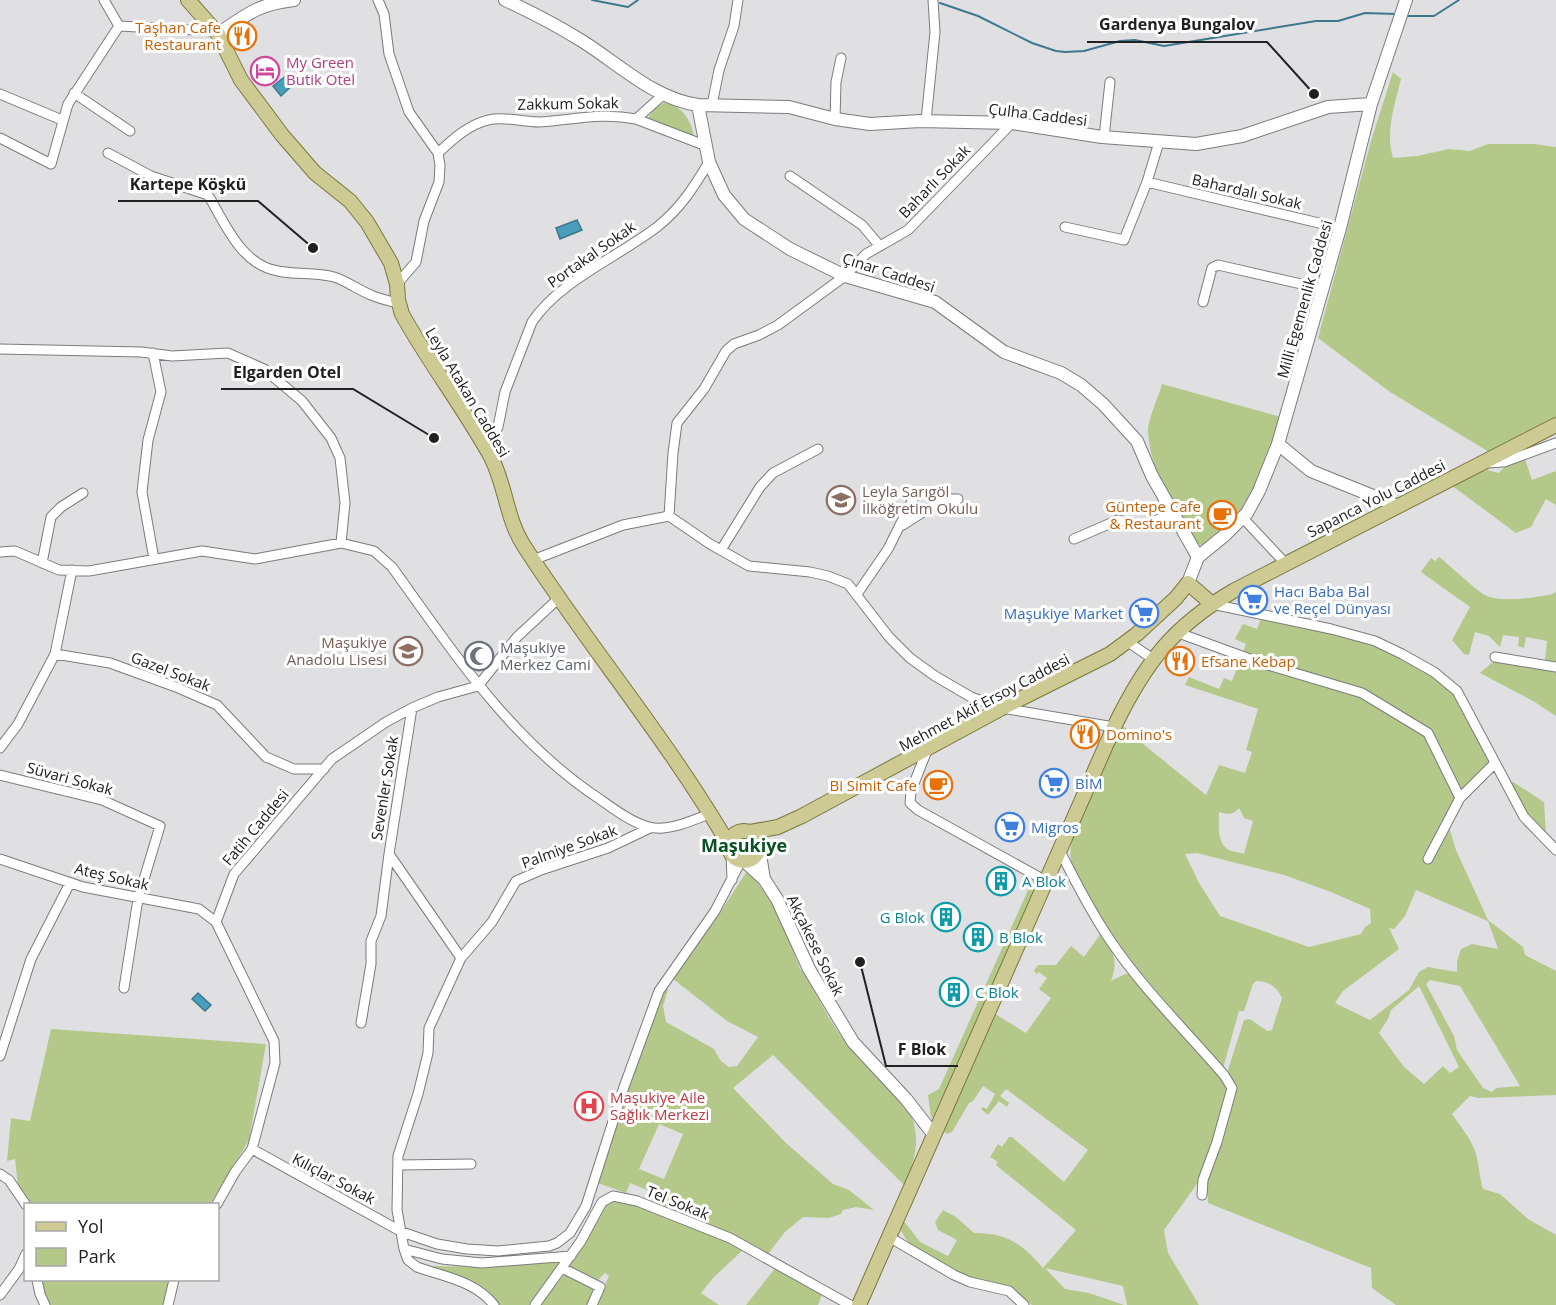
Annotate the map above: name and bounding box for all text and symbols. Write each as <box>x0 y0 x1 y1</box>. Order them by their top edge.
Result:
callout: Gardenya Bungalov <box>1087 8 1267 42</box>
text: Gardenya Bungalov <box>1099 13 1256 35</box>
place label: Taşhan Cafe Restaurant <box>135 17 221 54</box>
restaurant icon: Taşhan Cafe Restaurant <box>226 20 258 52</box>
place label: My Green Butik Otel <box>286 52 355 89</box>
hotel icon: My Green Butik Otel <box>249 55 281 87</box>
street label: Zakkum Sokak <box>517 92 619 114</box>
street label: Çulha Caddesi <box>987 98 1089 130</box>
street label: Baharlı Sokak <box>894 140 974 222</box>
callout: Kartepe Köşkü <box>118 167 258 201</box>
street label: Bahardalı Sokak <box>1190 169 1304 213</box>
text: Kartepe Köşkü <box>130 173 246 195</box>
street label: Portakal Sokak <box>543 216 639 292</box>
street label: Milli Egemenlik Caddesi <box>1272 218 1336 380</box>
street label: Çınar Caddesi <box>840 248 938 296</box>
street label: Leyla Atakan Caddesi <box>421 324 515 460</box>
callout: Elgarden Otel <box>221 355 353 389</box>
text: Elgarden Otel <box>233 361 341 383</box>
street label: Sapanca Yolu Caddesi <box>1304 454 1448 542</box>
place label: Leyla Sarıgöl İlköğretim Okulu <box>862 481 978 518</box>
school or university icon: Leyla Sarıgöl İlköğretim Okulu <box>825 484 857 516</box>
place label: Güntepe Cafe & Restaurant <box>1105 496 1201 533</box>
cafe icon: Güntepe Cafe & Restaurant <box>1206 499 1238 531</box>
place label: Hacı Baba Bal ve Reçel Dünyası <box>1274 581 1391 618</box>
supermarket icon: Hacı Baba Bal ve Reçel Dünyası <box>1237 584 1269 616</box>
supermarket icon: Maşukiye Market <box>1128 597 1160 629</box>
place label: Maşukiye Market <box>1004 603 1123 623</box>
place label: Maşukiye Anadolu Lisesi <box>287 632 387 669</box>
school or university icon: Maşukiye Anadolu Lisesi <box>392 635 424 667</box>
place label: Maşukiye Merkez Cami <box>500 637 591 674</box>
mosque icon: Maşukiye Merkez Cami <box>463 640 495 672</box>
restaurant icon: Efsane Kebap <box>1164 645 1196 677</box>
street label: Gazel Sokak <box>128 647 214 695</box>
street label: Mehmet Akif Ersoy Caddesi <box>895 648 1073 756</box>
place label: Efsane Kebap <box>1201 651 1296 671</box>
restaurant icon: Domino's <box>1069 718 1101 750</box>
place label: Domino's <box>1106 724 1172 744</box>
street label: Sevenler Sokak <box>366 734 402 842</box>
street label: Süvari Sokak <box>25 757 115 799</box>
supermarket icon: BİM <box>1038 767 1070 799</box>
cafe icon: Bi Simit Cafe <box>922 769 954 801</box>
place label: BİM <box>1075 773 1102 793</box>
place label: Bi Simit Cafe <box>829 775 917 795</box>
street label: Fatih Caddesi <box>217 785 293 869</box>
supermarket icon: Migros <box>994 811 1026 843</box>
place label: Migros <box>1031 817 1079 837</box>
street label: Palmiye Sokak <box>519 819 620 872</box>
district label: Maşukiye <box>701 833 787 857</box>
street label: Ateş Sokak <box>73 858 151 894</box>
building icon: A Blok <box>985 865 1017 897</box>
place label: A Blok <box>1022 871 1066 891</box>
street label: Akçakese Sokak <box>783 891 849 999</box>
building icon: G Blok <box>930 901 962 933</box>
place label: G Blok <box>880 907 925 927</box>
building icon: B Blok <box>962 921 994 953</box>
place label: B Blok <box>999 927 1043 947</box>
building icon: C Blok <box>938 976 970 1008</box>
place label: C Blok <box>975 982 1019 1002</box>
callout: F Blok <box>886 1032 958 1066</box>
text: F Blok <box>898 1038 946 1060</box>
place label: Maşukiye Aile Sağlık Merkezi <box>610 1087 709 1124</box>
hospital icon: Maşukiye Aile Sağlık Merkezi <box>573 1090 605 1122</box>
street label: Kılıçlar Sokak <box>289 1148 379 1208</box>
street label: Tel Sokak <box>644 1180 712 1224</box>
legend <box>24 1203 219 1281</box>
text: Yol <box>78 1214 103 1238</box>
text: Park <box>78 1244 116 1268</box>

